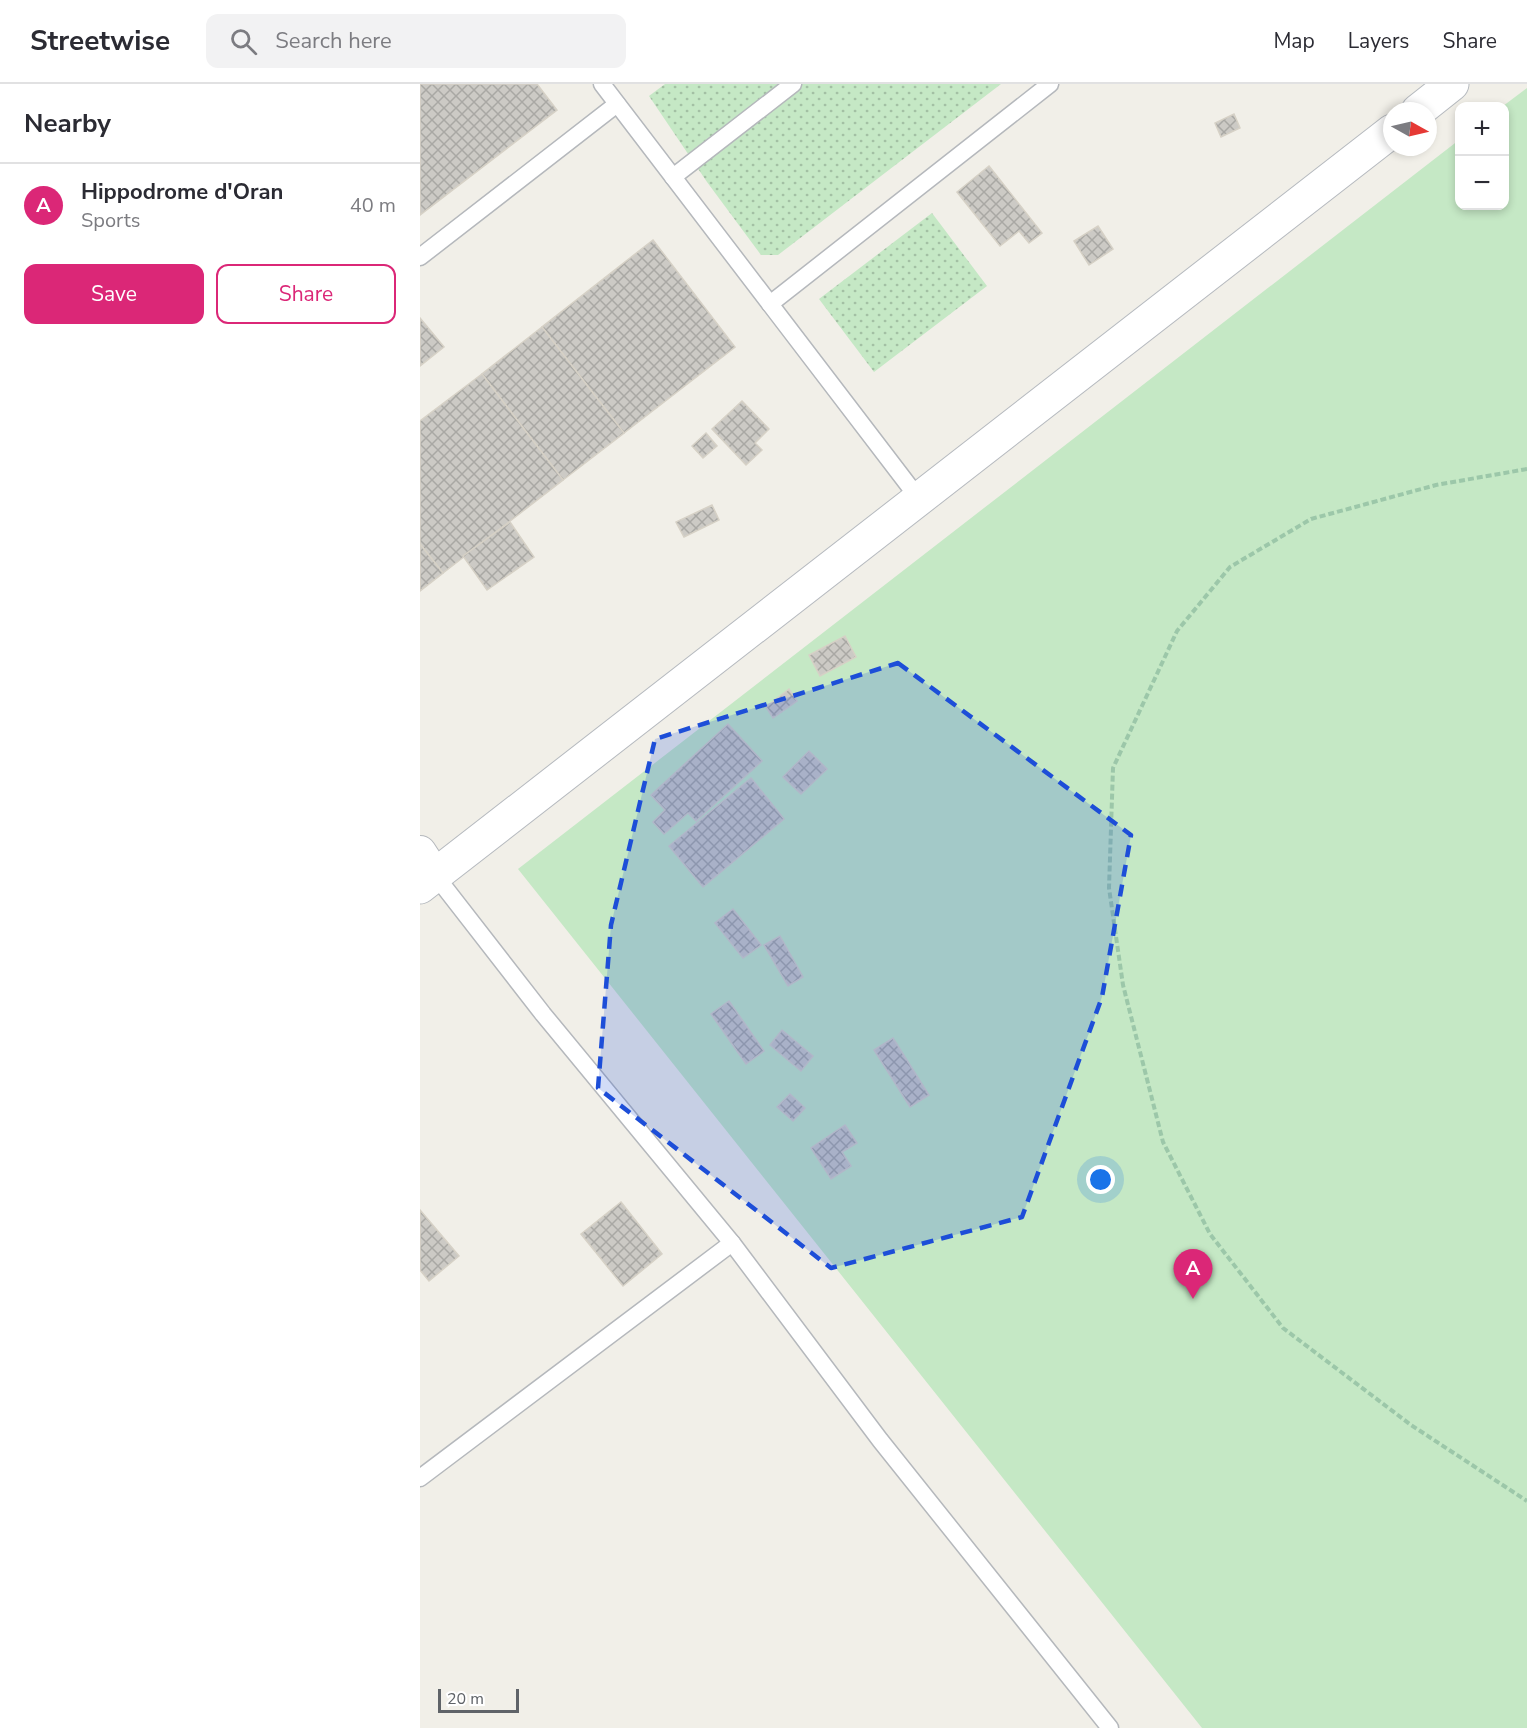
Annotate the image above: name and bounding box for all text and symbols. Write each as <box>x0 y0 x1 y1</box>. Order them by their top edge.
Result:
search box <box>206 14 626 68</box>
text: Streetwise <box>30 22 170 60</box>
icon: search <box>227 25 260 58</box>
text: Search here <box>275 26 392 56</box>
text: Map <box>1273 27 1315 55</box>
text: Layers <box>1348 27 1409 55</box>
text: Share <box>1442 27 1497 55</box>
north arrow <box>1383 102 1437 156</box>
map controls <box>1455 102 1509 210</box>
button: + <box>1455 102 1509 156</box>
text: Nearby <box>24 106 111 141</box>
button: − <box>1455 156 1509 210</box>
text: Hippodrome d'Oran <box>81 177 283 207</box>
text: A <box>36 192 51 219</box>
text: 40 m <box>350 192 396 219</box>
text: Sports <box>81 207 140 234</box>
button: Save <box>24 264 204 324</box>
button: Share <box>216 264 396 324</box>
your location <box>1086 1165 1115 1194</box>
pin: A <box>1174 1250 1212 1299</box>
scale bar <box>438 1686 519 1714</box>
text: 20 m <box>447 1688 484 1710</box>

